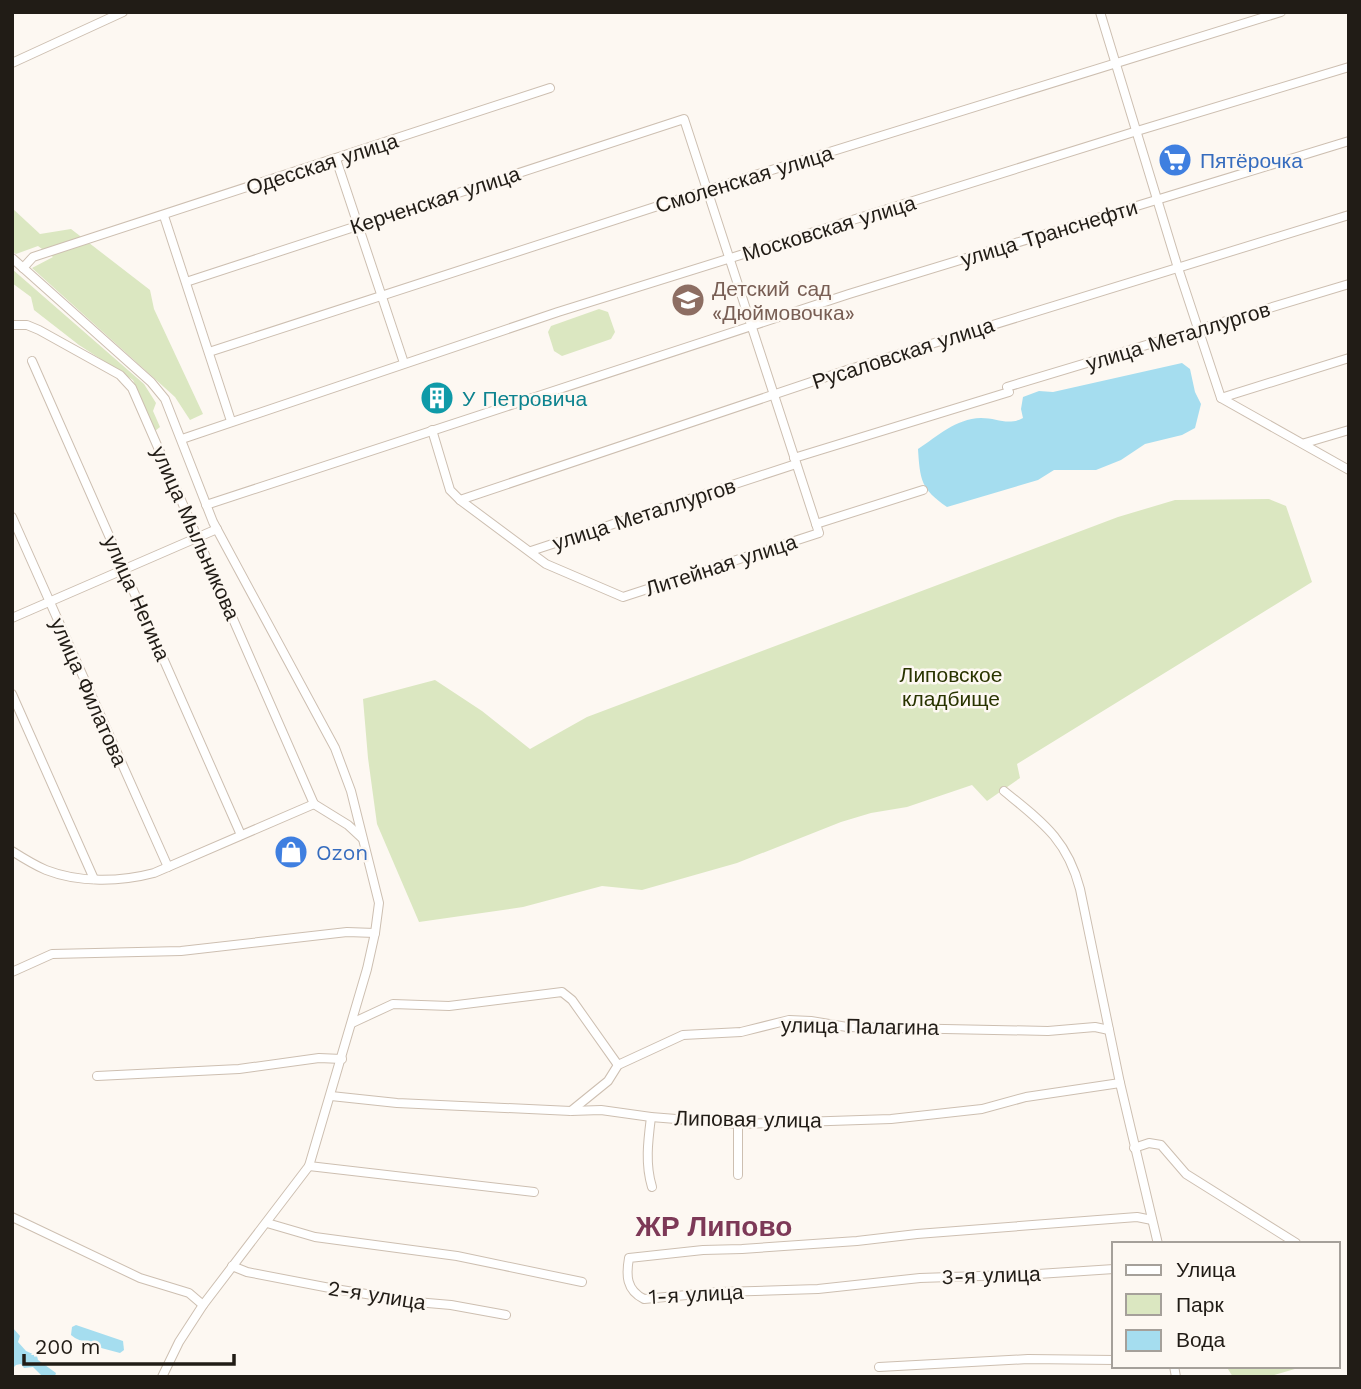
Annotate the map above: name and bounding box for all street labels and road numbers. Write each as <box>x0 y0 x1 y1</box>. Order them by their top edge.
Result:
street label: Одесская улица <box>243 128 401 200</box>
street label: Смоленская улица <box>652 140 836 218</box>
street label: Керченская улица <box>347 161 524 239</box>
street label: Московская улица <box>739 190 919 266</box>
street label: улица Транснефти <box>958 194 1140 272</box>
street label: улица Металлургов <box>1083 296 1273 376</box>
street label: Русаловская улица <box>809 312 997 394</box>
street label: улица Мыльникова <box>146 442 246 624</box>
street label: улица Металлургов <box>549 473 739 555</box>
street label: Литейная улица <box>642 529 800 601</box>
street label: улица Негина <box>98 532 176 665</box>
street label: улица Филатова <box>45 614 133 770</box>
street label: улица Палагина <box>781 1012 940 1040</box>
street label: Липовая улица <box>674 1105 822 1133</box>
street label: 3-я улица <box>941 1261 1041 1289</box>
street label: 2-я улица <box>326 1275 428 1315</box>
street label: 1-я улица <box>648 1279 744 1309</box>

